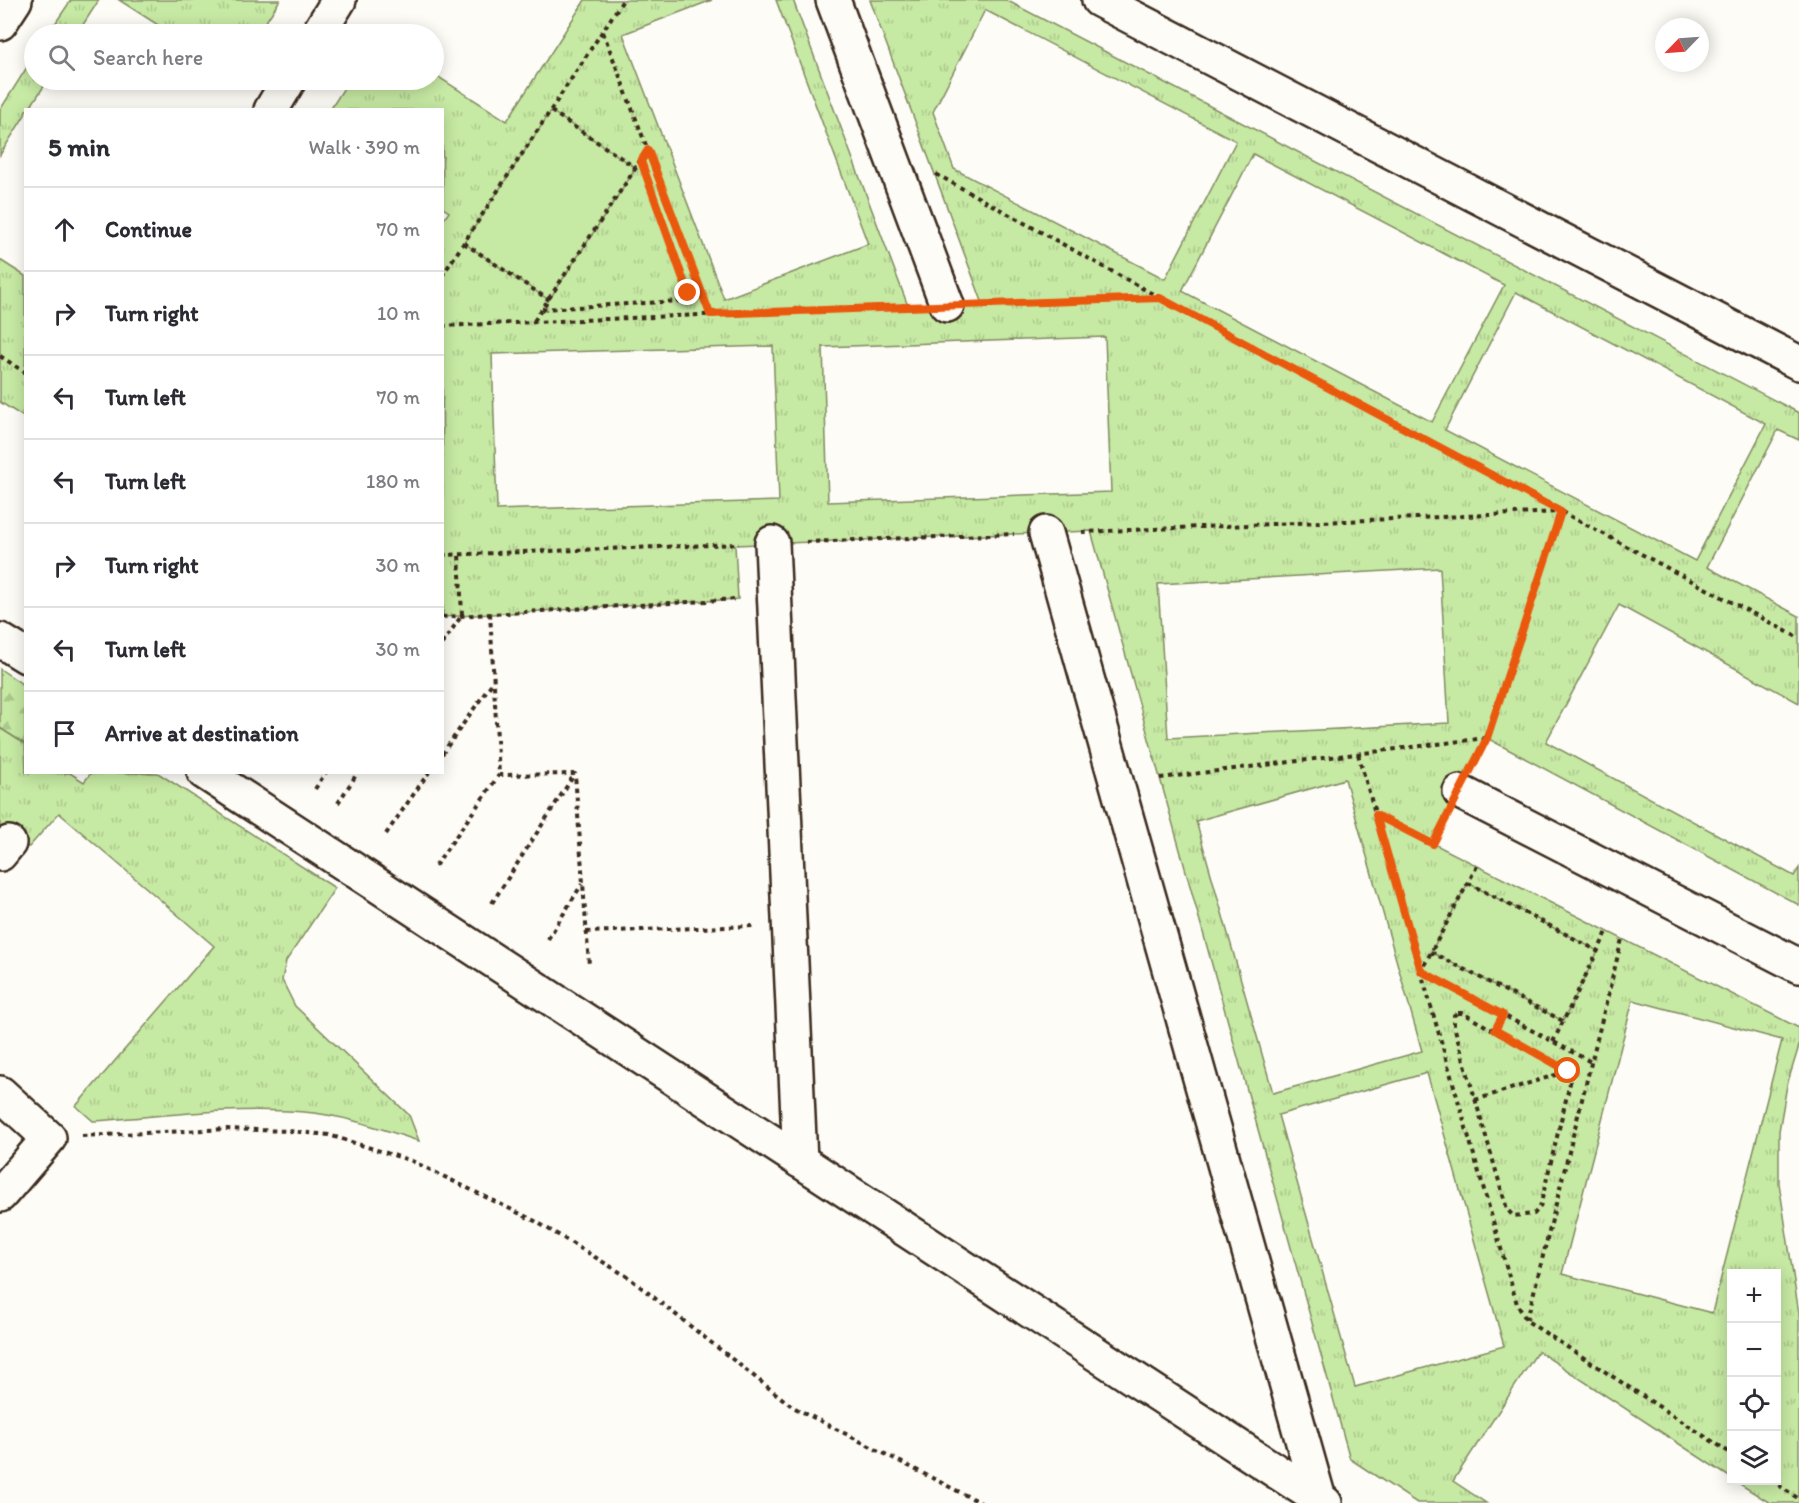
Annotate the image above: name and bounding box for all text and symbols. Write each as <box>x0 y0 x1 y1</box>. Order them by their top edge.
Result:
north arrow <box>1655 18 1709 72</box>
search box <box>24 24 444 90</box>
icon: search <box>45 41 78 74</box>
text: Search here <box>93 44 203 71</box>
text: 5 min <box>48 131 110 163</box>
text: Walk · 390 m <box>309 135 420 159</box>
icon: ahead <box>48 213 81 246</box>
text: Continue <box>105 216 192 243</box>
text: 70 m <box>376 217 420 241</box>
route end <box>674 279 700 305</box>
icon: right <box>48 297 81 330</box>
text: Turn right <box>105 300 199 327</box>
text: 10 m <box>377 301 420 325</box>
icon: left <box>48 381 81 414</box>
text: Turn left <box>105 384 186 411</box>
text: 70 m <box>376 385 420 409</box>
icon: left <box>48 465 81 498</box>
text: Turn left <box>105 468 186 495</box>
text: 180 m <box>366 469 420 493</box>
icon: right <box>48 549 81 582</box>
text: Turn right <box>105 552 199 579</box>
text: 30 m <box>375 553 420 577</box>
icon: left <box>48 633 81 666</box>
text: Turn left <box>105 636 186 663</box>
text: 30 m <box>375 637 420 661</box>
icon: arrive <box>48 717 81 750</box>
text: Arrive at destination <box>105 720 299 747</box>
route start <box>1554 1057 1580 1083</box>
map controls <box>1727 1269 1781 1485</box>
button: + <box>1727 1269 1781 1323</box>
button: − <box>1727 1323 1781 1377</box>
button: locate <box>1727 1377 1781 1431</box>
button: layers <box>1727 1431 1781 1485</box>

